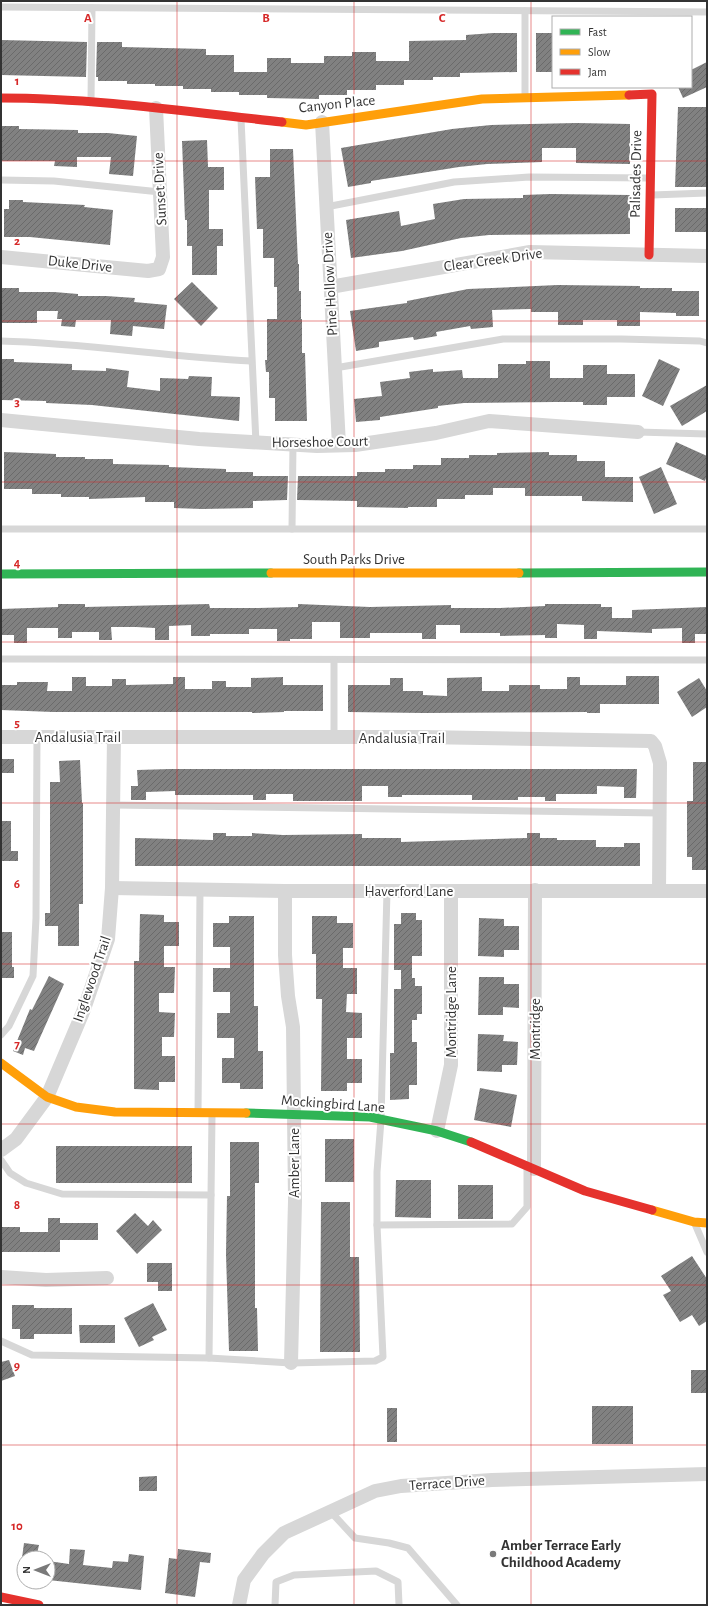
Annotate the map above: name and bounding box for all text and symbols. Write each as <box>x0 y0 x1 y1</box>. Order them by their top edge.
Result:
text: A <box>84 12 92 25</box>
text: B <box>262 12 270 25</box>
text: C <box>439 12 446 25</box>
legend <box>552 16 692 88</box>
text: Fast <box>588 26 607 38</box>
text: Slow <box>588 46 610 58</box>
text: Jam <box>588 66 607 78</box>
text: 1 <box>15 75 19 88</box>
street label: Canyon Place <box>298 93 376 115</box>
street label: Palisades Drive <box>628 130 644 218</box>
street label: Sunset Drive <box>151 152 169 226</box>
street label: Pine Hollow Drive <box>320 231 340 336</box>
text: 2 <box>14 235 20 248</box>
street label: Clear Creek Drive <box>443 246 543 274</box>
street label: Duke Drive <box>47 253 113 275</box>
text: 3 <box>14 396 20 409</box>
street label: Horseshoe Court <box>272 434 369 450</box>
street label: South Parks Drive <box>303 552 405 567</box>
text: 4 <box>14 557 21 570</box>
text: 5 <box>14 717 20 730</box>
street label: Andalusia Trail <box>35 730 121 745</box>
street label: Andalusia Trail <box>359 731 445 746</box>
text: 6 <box>14 878 20 891</box>
street label: Haverford Lane <box>365 884 453 899</box>
street label: Inglewood Trail <box>70 934 114 1024</box>
street label: Montridge Lane <box>444 966 459 1058</box>
street label: Montridge <box>528 998 543 1060</box>
text: 7 <box>14 1038 20 1051</box>
street label: Mockingbird Lane <box>280 1093 386 1115</box>
street label: Amber Lane <box>287 1128 302 1198</box>
text: 8 <box>14 1199 20 1212</box>
text: 9 <box>14 1360 20 1373</box>
street label: Terrace Drive <box>409 1473 486 1493</box>
text: 10 <box>11 1520 23 1533</box>
place label: Amber Terrace Early Childhood Academy <box>501 1538 621 1570</box>
marker: Amber Terrace Early Childhood Academy <box>488 1549 498 1559</box>
north arrow <box>16 1550 56 1590</box>
text: N <box>21 1566 32 1574</box>

